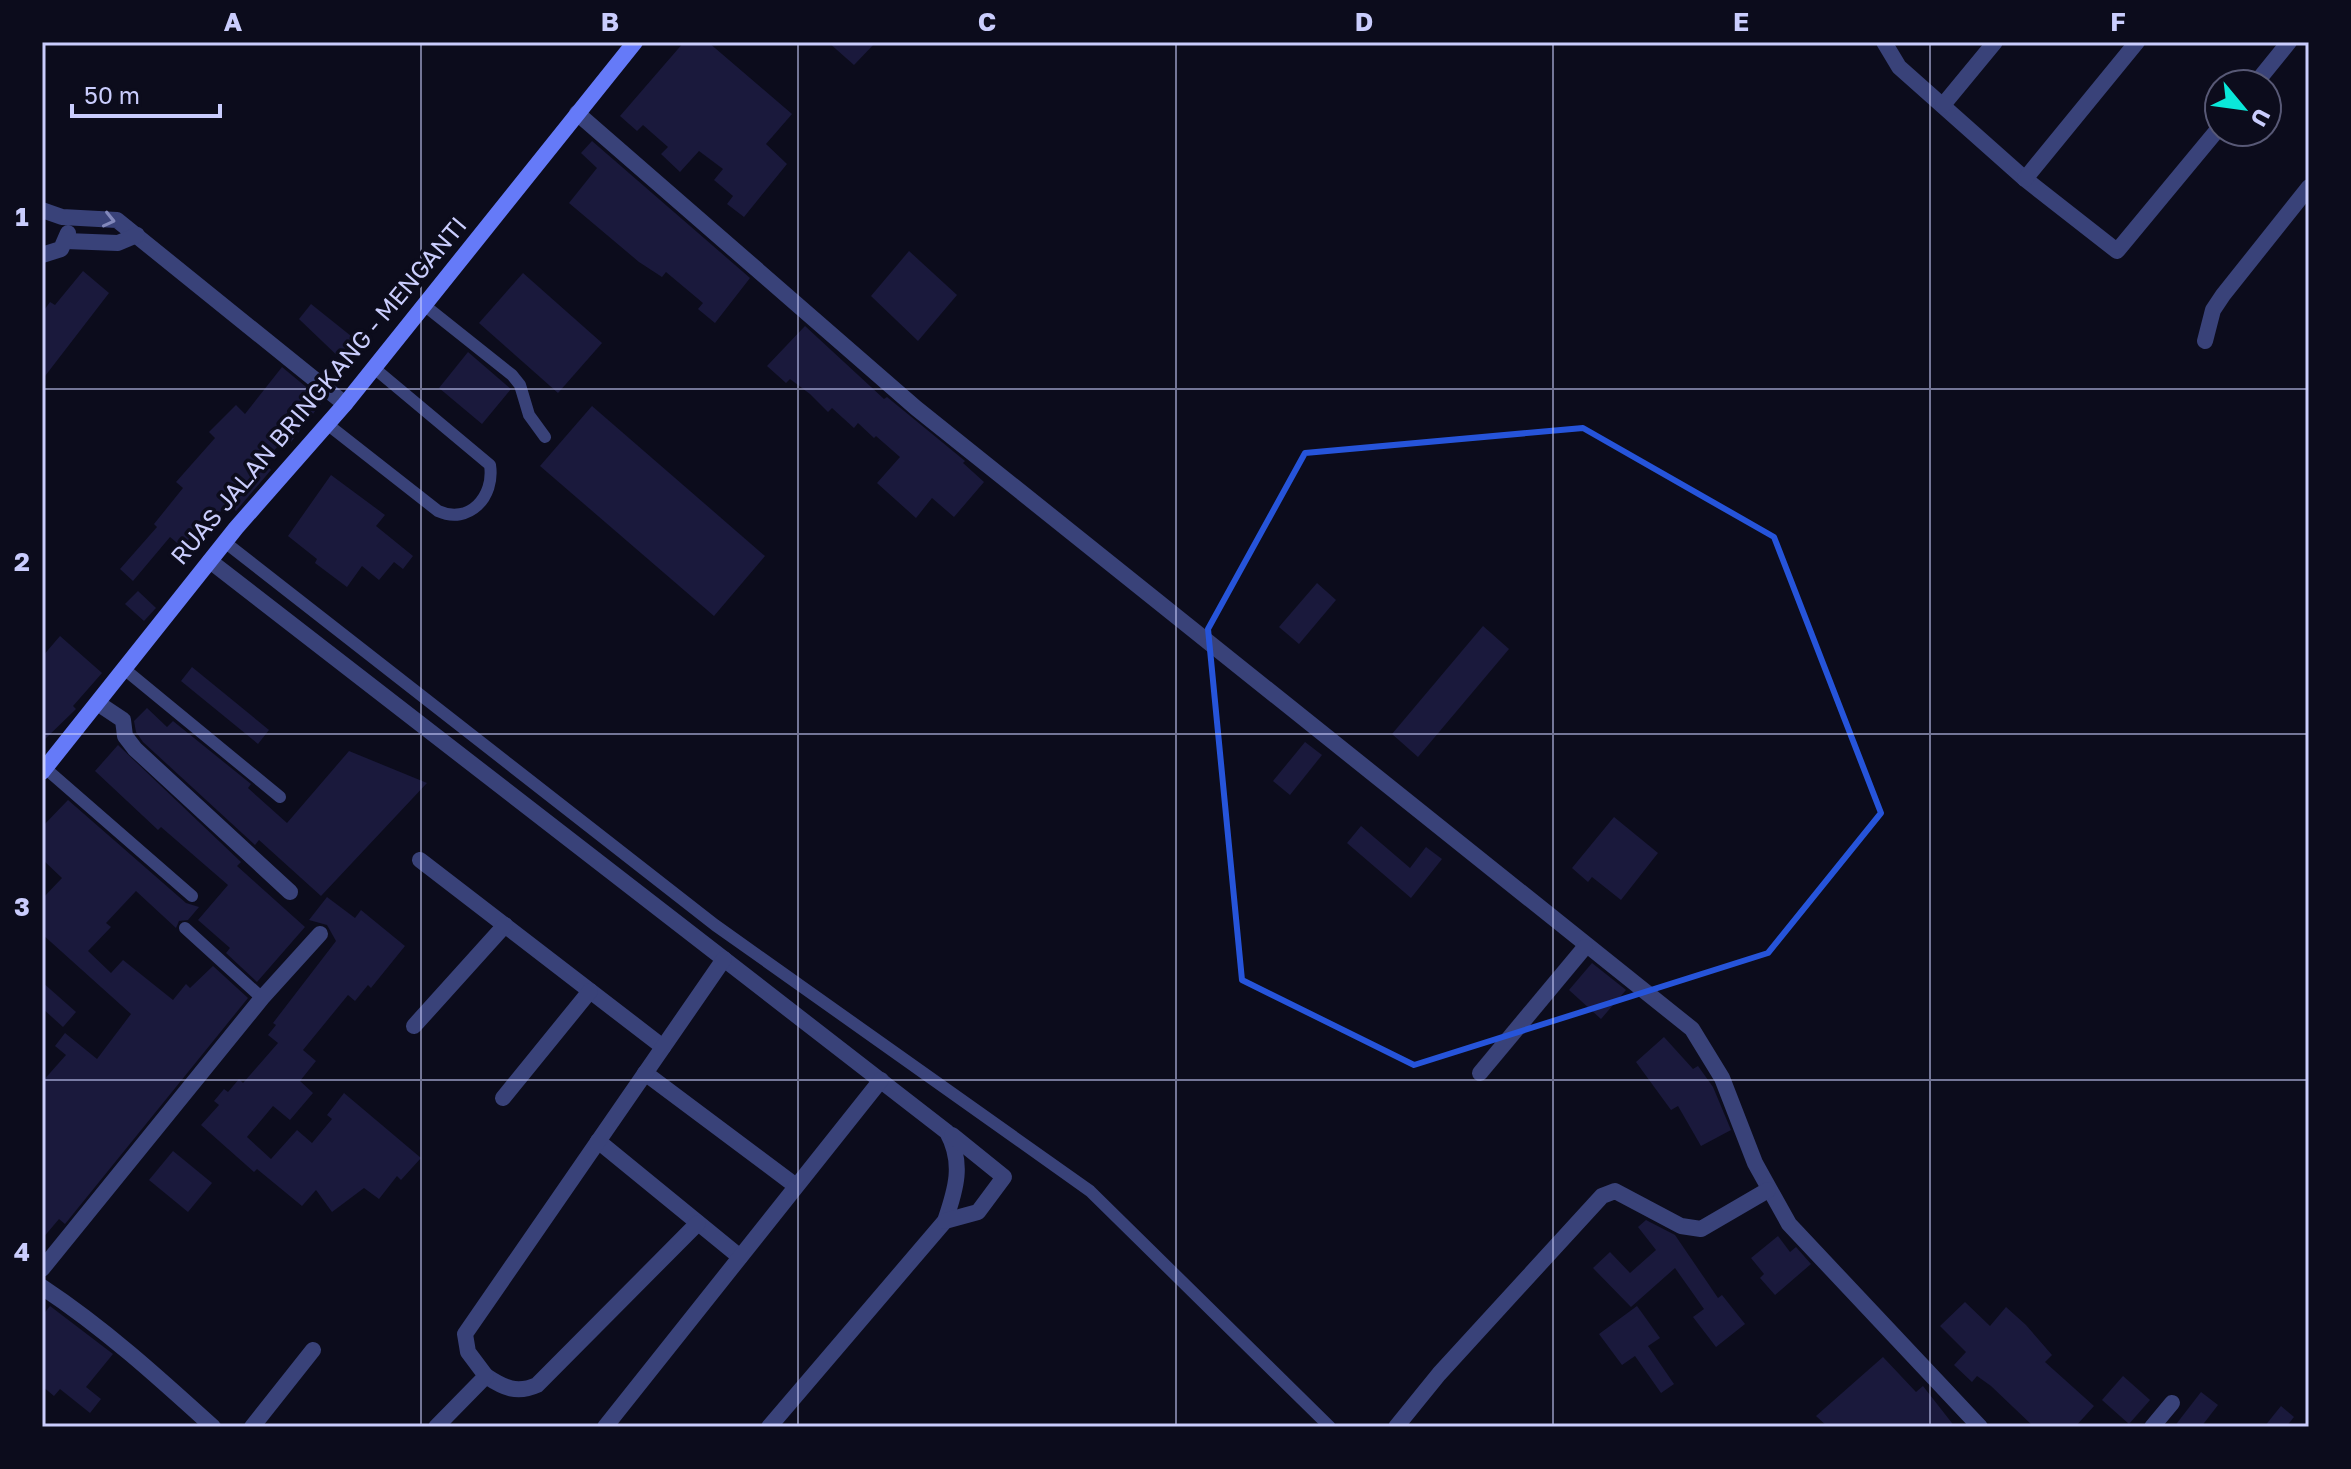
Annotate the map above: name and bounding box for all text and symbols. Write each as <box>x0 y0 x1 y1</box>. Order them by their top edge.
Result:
text: A <box>224 6 243 37</box>
text: B <box>601 6 619 37</box>
text: C <box>978 6 996 37</box>
text: D <box>1355 6 1373 37</box>
text: E <box>1733 6 1749 37</box>
text: F <box>2110 6 2126 37</box>
scale bar <box>72 68 220 118</box>
north arrow <box>2203 68 2283 148</box>
text: 50 m <box>84 80 140 109</box>
text: U <box>2245 104 2277 132</box>
text: 1 <box>15 201 29 232</box>
street label: RUAS JALAN BRINGKANG - MENGANTI <box>164 210 472 570</box>
one-way arrow <box>102 211 115 228</box>
text: 2 <box>14 546 30 577</box>
text: 3 <box>14 891 30 922</box>
text: 4 <box>14 1236 30 1267</box>

